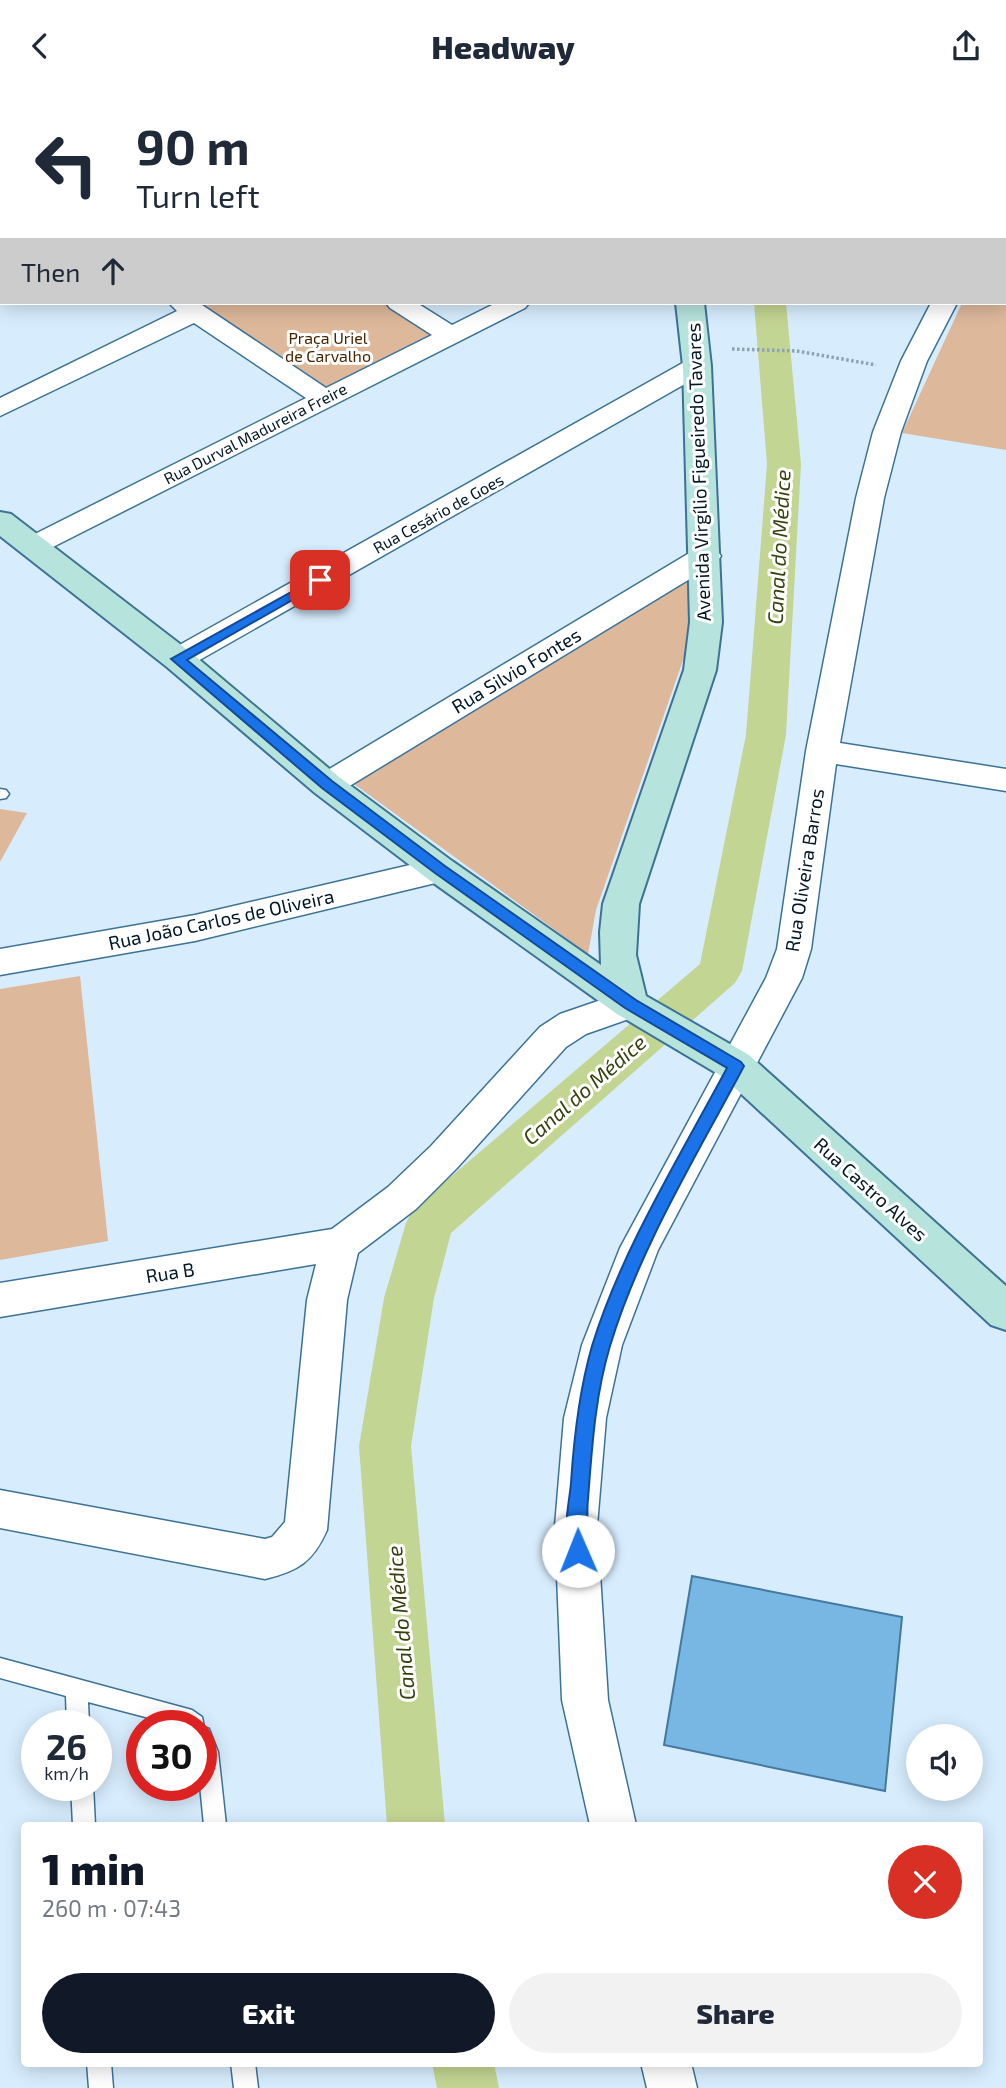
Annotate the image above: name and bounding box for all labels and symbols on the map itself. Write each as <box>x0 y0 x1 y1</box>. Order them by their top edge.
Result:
street label: Avenida Virgílio Figueiredo Tavares <box>681 322 715 622</box>
park label: Praça Uriel de Carvalho <box>285 328 371 365</box>
street label: Rua Durval Madureira Freire <box>160 378 350 488</box>
street label: Rua Cesário de Goes <box>369 469 507 557</box>
water label: Canal do Médice <box>761 469 795 625</box>
pin <box>290 550 350 610</box>
street label: Rua Silvio Fontes <box>447 622 585 718</box>
street label: Rua Oliveira Barros <box>780 787 828 953</box>
street label: Rua João Carlos de Oliveira <box>106 884 336 954</box>
water label: Canal do Médice <box>517 1029 651 1149</box>
street label: Rua Castro Alves <box>810 1132 932 1246</box>
street label: Rua B <box>144 1257 196 1287</box>
position arrow <box>541 1514 615 1588</box>
water label: Canal do Médice <box>381 1545 419 1701</box>
speed limit sign: 30 <box>126 1710 217 1801</box>

